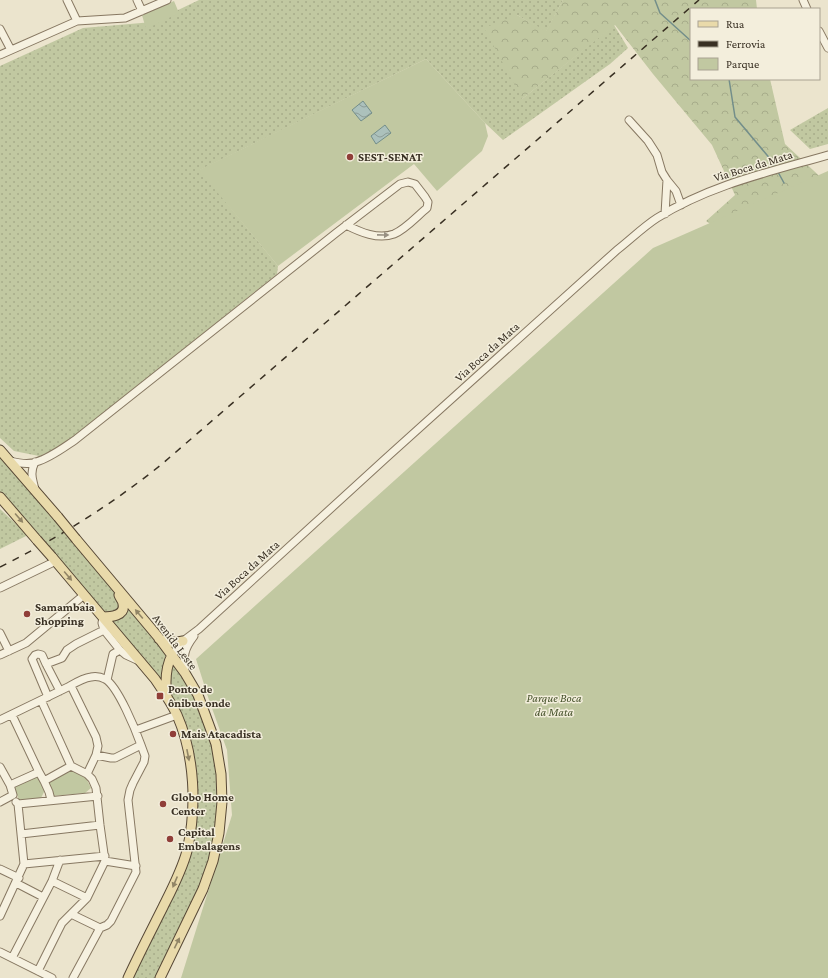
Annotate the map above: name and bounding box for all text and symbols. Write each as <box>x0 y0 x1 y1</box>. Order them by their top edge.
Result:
legend <box>690 8 820 80</box>
text: Rua <box>726 17 745 31</box>
text: Ferrovia <box>726 37 766 51</box>
text: Parque <box>726 57 759 71</box>
street label: Via Boca da Mata <box>712 147 795 185</box>
place label: SEST-SENAT <box>358 150 423 164</box>
marker: SEST-SENAT <box>345 152 355 162</box>
one-way arrow <box>377 232 390 238</box>
street label: Via Boca da Mata <box>452 319 522 385</box>
one-way arrow <box>14 513 23 524</box>
street label: Via Boca da Mata <box>212 537 282 603</box>
one-way arrow <box>63 571 72 580</box>
place label: Samambaia Shopping <box>35 600 95 628</box>
one-way arrow <box>134 608 143 619</box>
marker: Samambaia Shopping <box>22 609 32 619</box>
street label: Avenida Leste <box>150 611 200 673</box>
place label: Ponto de ônibus onde <box>168 682 231 710</box>
marker: Ponto de ônibus onde <box>155 691 165 701</box>
park label: Parque Boca da Mata <box>526 691 582 719</box>
place label: Mais Atacadista <box>181 727 262 741</box>
marker: Mais Atacadista <box>168 729 178 739</box>
one-way arrow <box>185 749 191 761</box>
place label: Globo Home Center <box>171 790 234 818</box>
marker: Globo Home Center <box>158 799 168 809</box>
place label: Capital Embalagens <box>178 825 240 853</box>
marker: Capital Embalagens <box>165 834 175 844</box>
one-way arrow <box>171 876 178 888</box>
one-way arrow <box>174 937 180 948</box>

